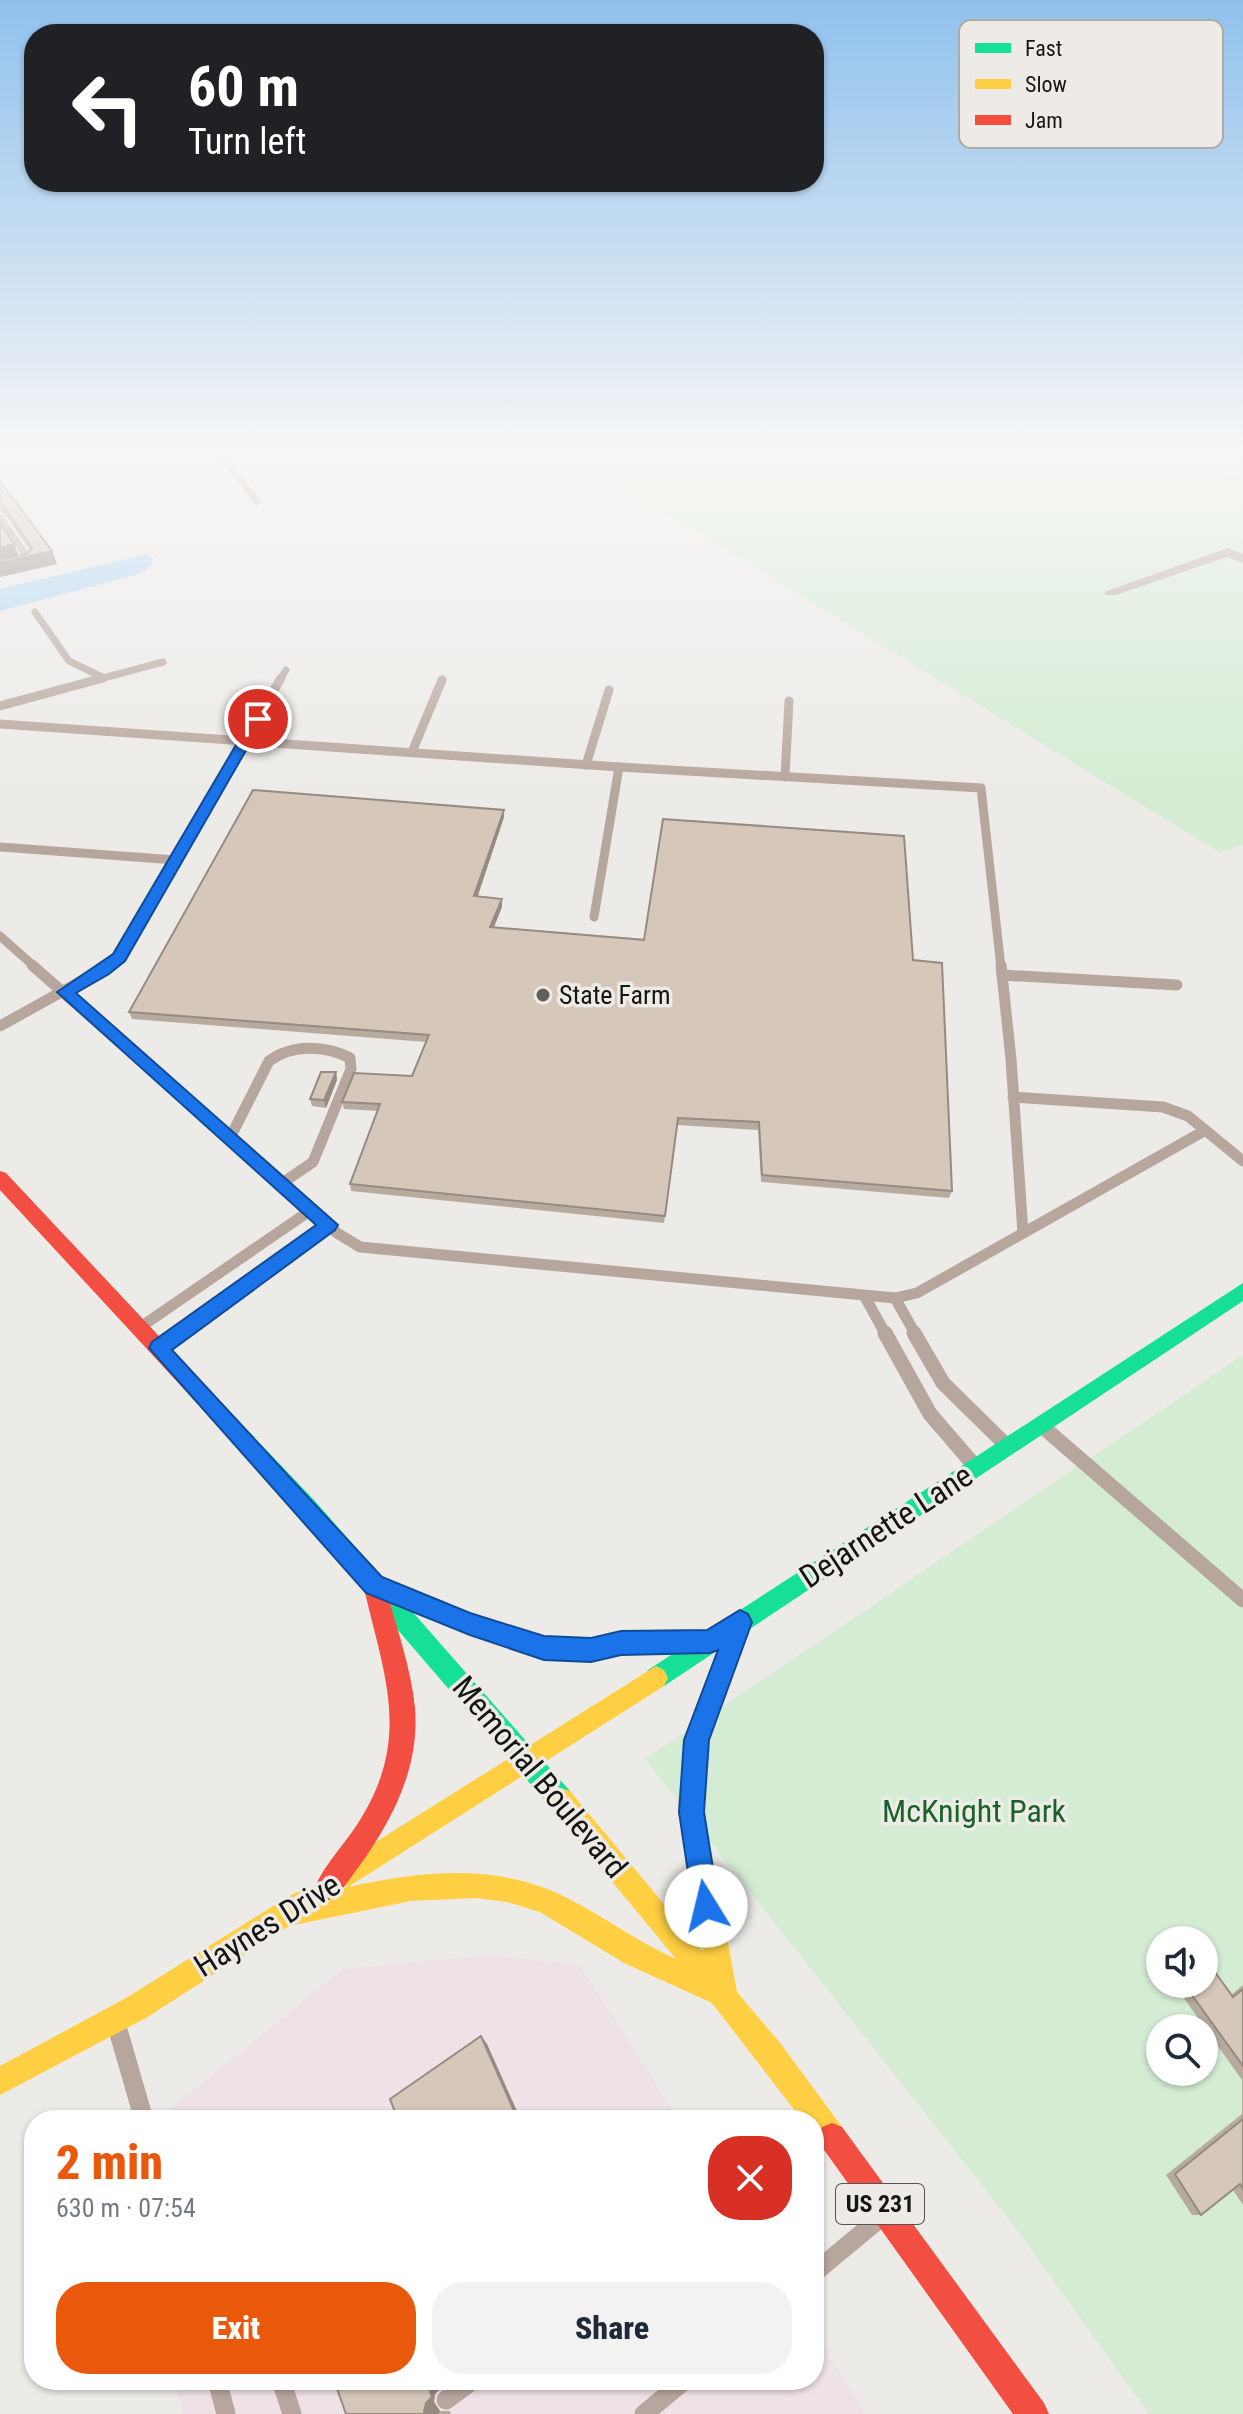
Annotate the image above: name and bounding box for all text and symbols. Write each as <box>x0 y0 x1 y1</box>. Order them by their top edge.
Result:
legend <box>959 20 1223 148</box>
text: Fast <box>1025 36 1062 61</box>
text: 60 m <box>188 54 299 120</box>
icon: left <box>56 56 160 160</box>
text: Slow <box>1025 72 1067 97</box>
text: Jam <box>1025 108 1063 133</box>
text: Turn left <box>188 121 306 163</box>
pin <box>224 685 292 753</box>
icon: arrive <box>236 697 280 741</box>
place label: State Farm <box>559 980 671 1010</box>
marker: State Farm <box>534 986 552 1004</box>
street label: Dejarnette Lane <box>792 1456 980 1596</box>
street label: Memorial Boulevard <box>445 1668 635 1886</box>
park label: McKnight Park <box>882 1792 1067 1830</box>
position arrow <box>664 1864 748 1948</box>
street label: Haynes Drive <box>187 1865 347 1985</box>
map controls <box>1146 1926 1218 2086</box>
button: sound <box>1146 1926 1218 1998</box>
button: search <box>1146 2014 1218 2086</box>
text: 2 min <box>56 2134 163 2191</box>
button: close <box>708 2136 792 2220</box>
road number: US 231 <box>836 2184 924 2224</box>
text: 630 m · 07:54 <box>56 2193 196 2223</box>
button: Exit <box>56 2282 416 2374</box>
button: Share <box>432 2282 792 2374</box>

